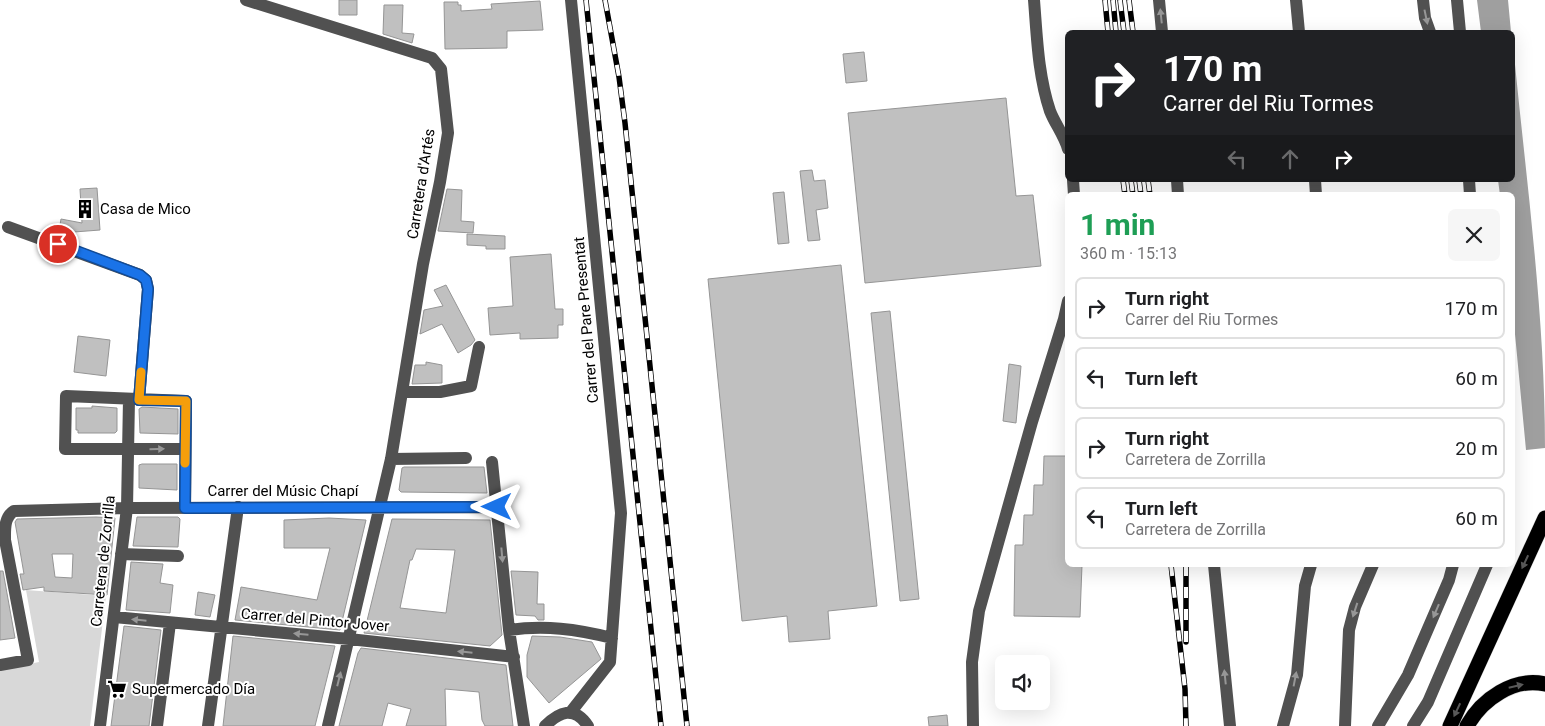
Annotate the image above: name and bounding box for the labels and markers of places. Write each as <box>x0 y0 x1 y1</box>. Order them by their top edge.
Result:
building icon: Casa de Mico <box>74 198 96 220</box>
place label: Casa de Mico <box>100 200 191 218</box>
pin <box>37 223 79 265</box>
supermarket icon: Supermercado Día <box>106 678 128 700</box>
place label: Supermercado Día <box>132 680 255 698</box>

